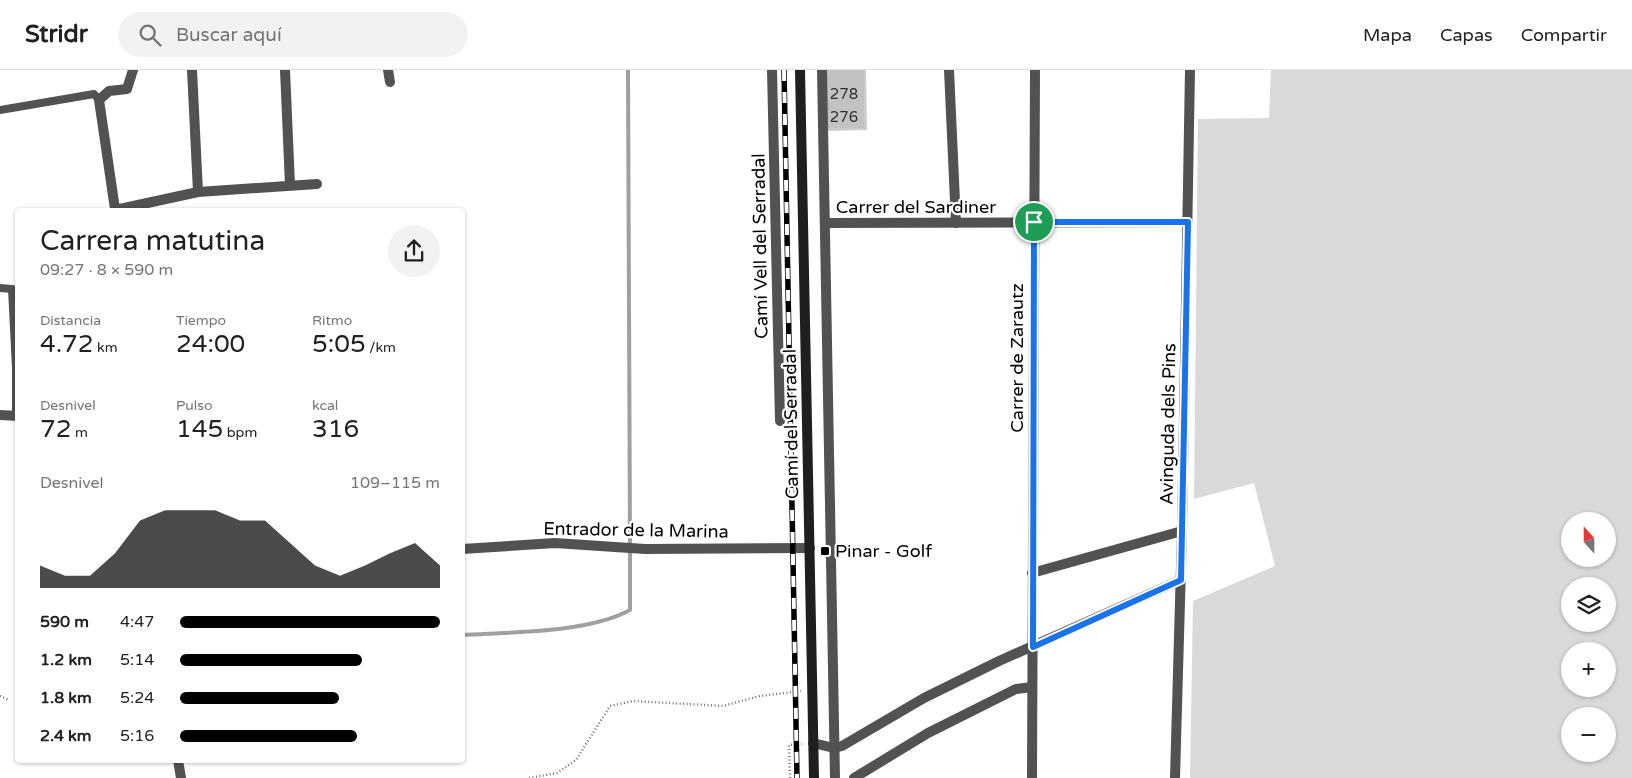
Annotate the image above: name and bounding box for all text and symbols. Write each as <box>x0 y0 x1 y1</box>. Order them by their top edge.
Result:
search box <box>118 12 468 57</box>
text: Stridr <box>25 20 88 49</box>
icon: search <box>136 21 164 49</box>
text: Buscar aquí <box>176 24 282 46</box>
text: Mapa <box>1363 24 1412 46</box>
text: Capas <box>1440 24 1493 46</box>
text: Compartir <box>1521 24 1607 46</box>
house number: 278 <box>830 85 858 103</box>
house number: 276 <box>830 108 858 126</box>
street label: Camí Vell del Serradal <box>747 153 773 339</box>
street label: Carrer del Sardiner <box>836 196 996 218</box>
pin <box>1013 201 1055 243</box>
icon: arrive <box>1020 208 1048 236</box>
text: Carrera matutina <box>40 224 265 258</box>
button: share <box>388 225 440 277</box>
text: 09:27 · 8 × 590 m <box>40 260 173 280</box>
street label: Carrer de Zarautz <box>1006 283 1028 433</box>
text: Distancia <box>40 312 101 329</box>
text: Tiempo <box>176 312 226 329</box>
text: Ritmo <box>312 312 352 329</box>
text: 4.72 <box>40 329 93 359</box>
text: 24:00 <box>176 329 245 359</box>
text: 5:05 <box>312 329 366 359</box>
text: km <box>93 339 117 356</box>
text: /km <box>366 339 396 356</box>
street label: Avinguda dels Pins <box>1156 343 1180 505</box>
street label: Camí del Serradal <box>779 349 803 499</box>
text: Desnivel <box>40 397 96 414</box>
text: Pulso <box>176 397 213 414</box>
text: kcal <box>312 397 338 414</box>
text: 72 <box>40 414 71 444</box>
text: 145 <box>176 414 223 444</box>
text: 316 <box>312 414 359 444</box>
text: m <box>71 424 88 441</box>
text: bpm <box>223 424 257 441</box>
text: Desnivel <box>40 473 104 493</box>
text: 109–115 m <box>350 473 440 493</box>
north arrow <box>1561 512 1616 568</box>
map controls <box>1561 512 1616 762</box>
street label: Entrador de la Marina <box>543 517 729 543</box>
place label: Pinar - Golf <box>835 540 932 562</box>
marker: Pinar - Golf <box>819 545 831 557</box>
button: layers <box>1561 577 1616 632</box>
text: 590 m <box>40 612 89 632</box>
text: 4:47 <box>120 612 154 632</box>
button: + <box>1561 642 1616 697</box>
text: 1.2 km <box>40 650 92 670</box>
text: 5:14 <box>120 650 154 670</box>
text: 1.8 km <box>40 688 92 708</box>
text: 5:24 <box>120 688 154 708</box>
button: − <box>1561 707 1616 762</box>
text: 2.4 km <box>40 726 92 746</box>
text: 5:16 <box>120 726 154 746</box>

